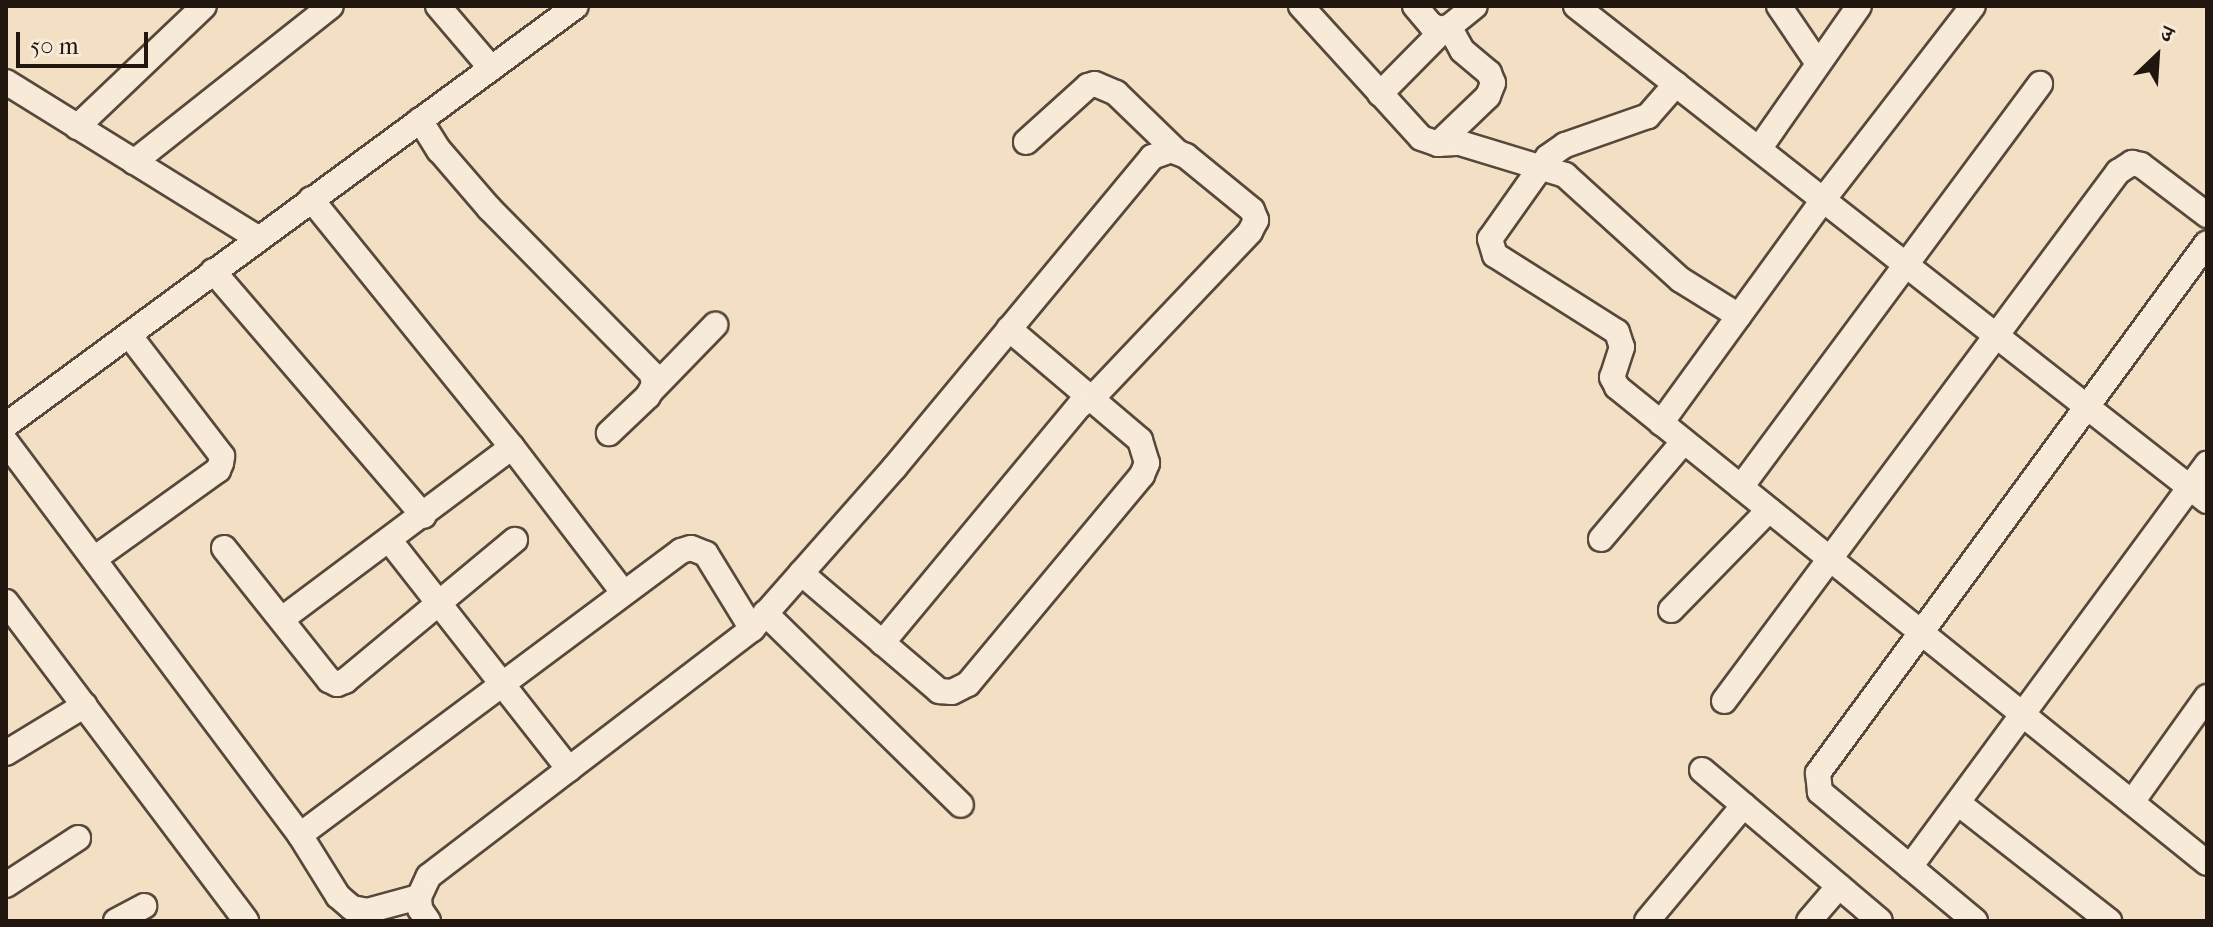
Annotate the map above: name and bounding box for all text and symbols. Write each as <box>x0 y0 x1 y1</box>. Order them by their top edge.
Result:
scale bar <box>20 16 152 66</box>
north arrow <box>2117 16 2197 96</box>
text: उ <box>2157 20 2178 48</box>
text: 50 m <box>30 32 79 60</box>

